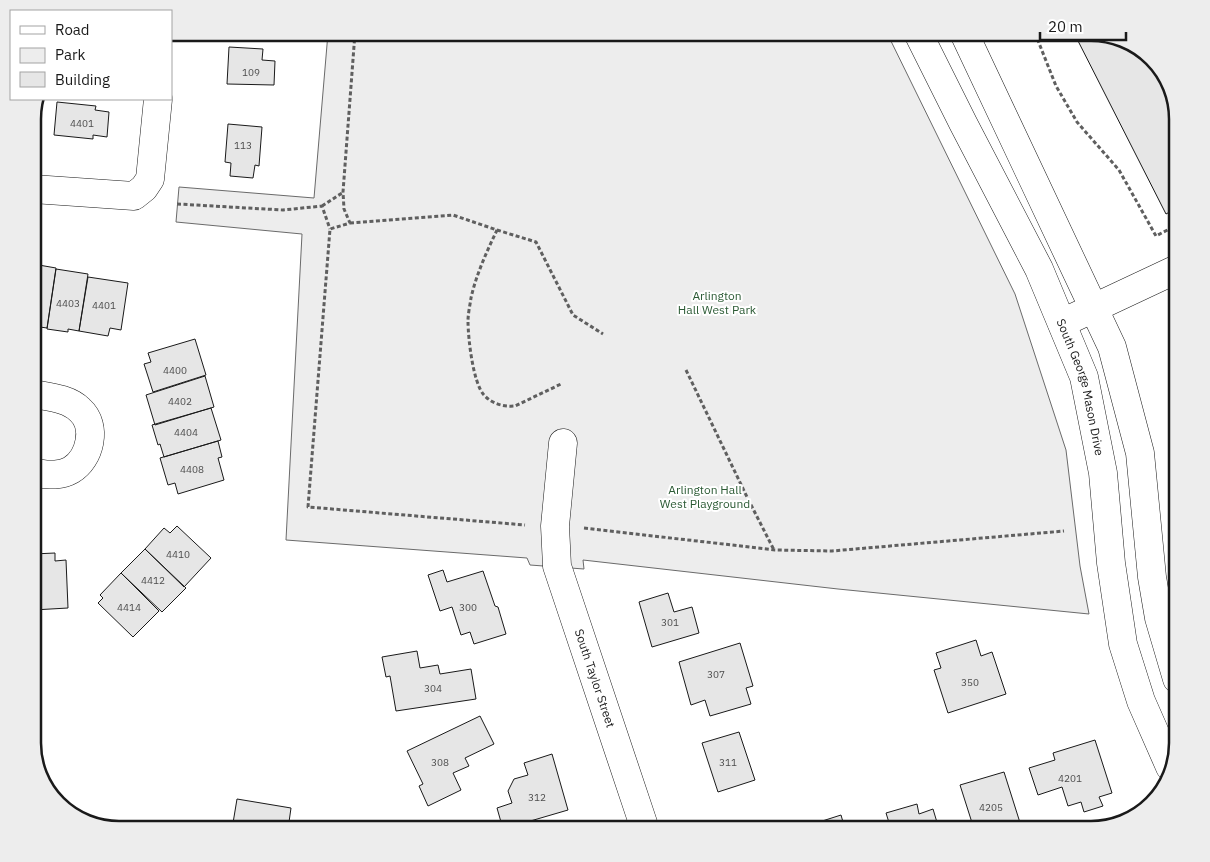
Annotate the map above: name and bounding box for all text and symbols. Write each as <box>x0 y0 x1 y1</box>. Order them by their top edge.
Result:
legend <box>10 10 172 100</box>
scale bar <box>1040 10 1126 42</box>
text: 20 m <box>1048 17 1083 36</box>
text: Road <box>55 20 90 39</box>
text: Park <box>55 45 85 64</box>
house number: 109 <box>242 66 260 79</box>
text: Building <box>55 70 110 89</box>
house number: 4401 <box>70 117 94 130</box>
house number: 113 <box>234 139 252 152</box>
park label: Arlington Hall West Park <box>678 288 757 317</box>
house number: 4403 <box>56 297 80 310</box>
house number: 4401 <box>92 299 116 312</box>
street label: South George Mason Drive <box>1054 316 1107 457</box>
house number: 4400 <box>163 364 187 377</box>
house number: 4402 <box>168 395 192 408</box>
house number: 4404 <box>174 426 198 439</box>
house number: 4408 <box>180 463 204 476</box>
park label: Arlington Hall West Playground <box>660 482 750 511</box>
house number: 4410 <box>166 548 190 561</box>
house number: 4412 <box>141 574 165 587</box>
house number: 4414 <box>117 601 141 614</box>
house number: 300 <box>459 601 477 614</box>
house number: 301 <box>661 616 679 629</box>
street label: South Taylor Street <box>572 627 619 730</box>
house number: 307 <box>707 668 725 681</box>
house number: 350 <box>961 676 979 689</box>
house number: 304 <box>424 682 442 695</box>
house number: 308 <box>431 756 449 769</box>
house number: 311 <box>719 756 737 769</box>
house number: 4201 <box>1058 772 1082 785</box>
house number: 312 <box>528 791 546 804</box>
house number: 4205 <box>979 801 1003 814</box>

